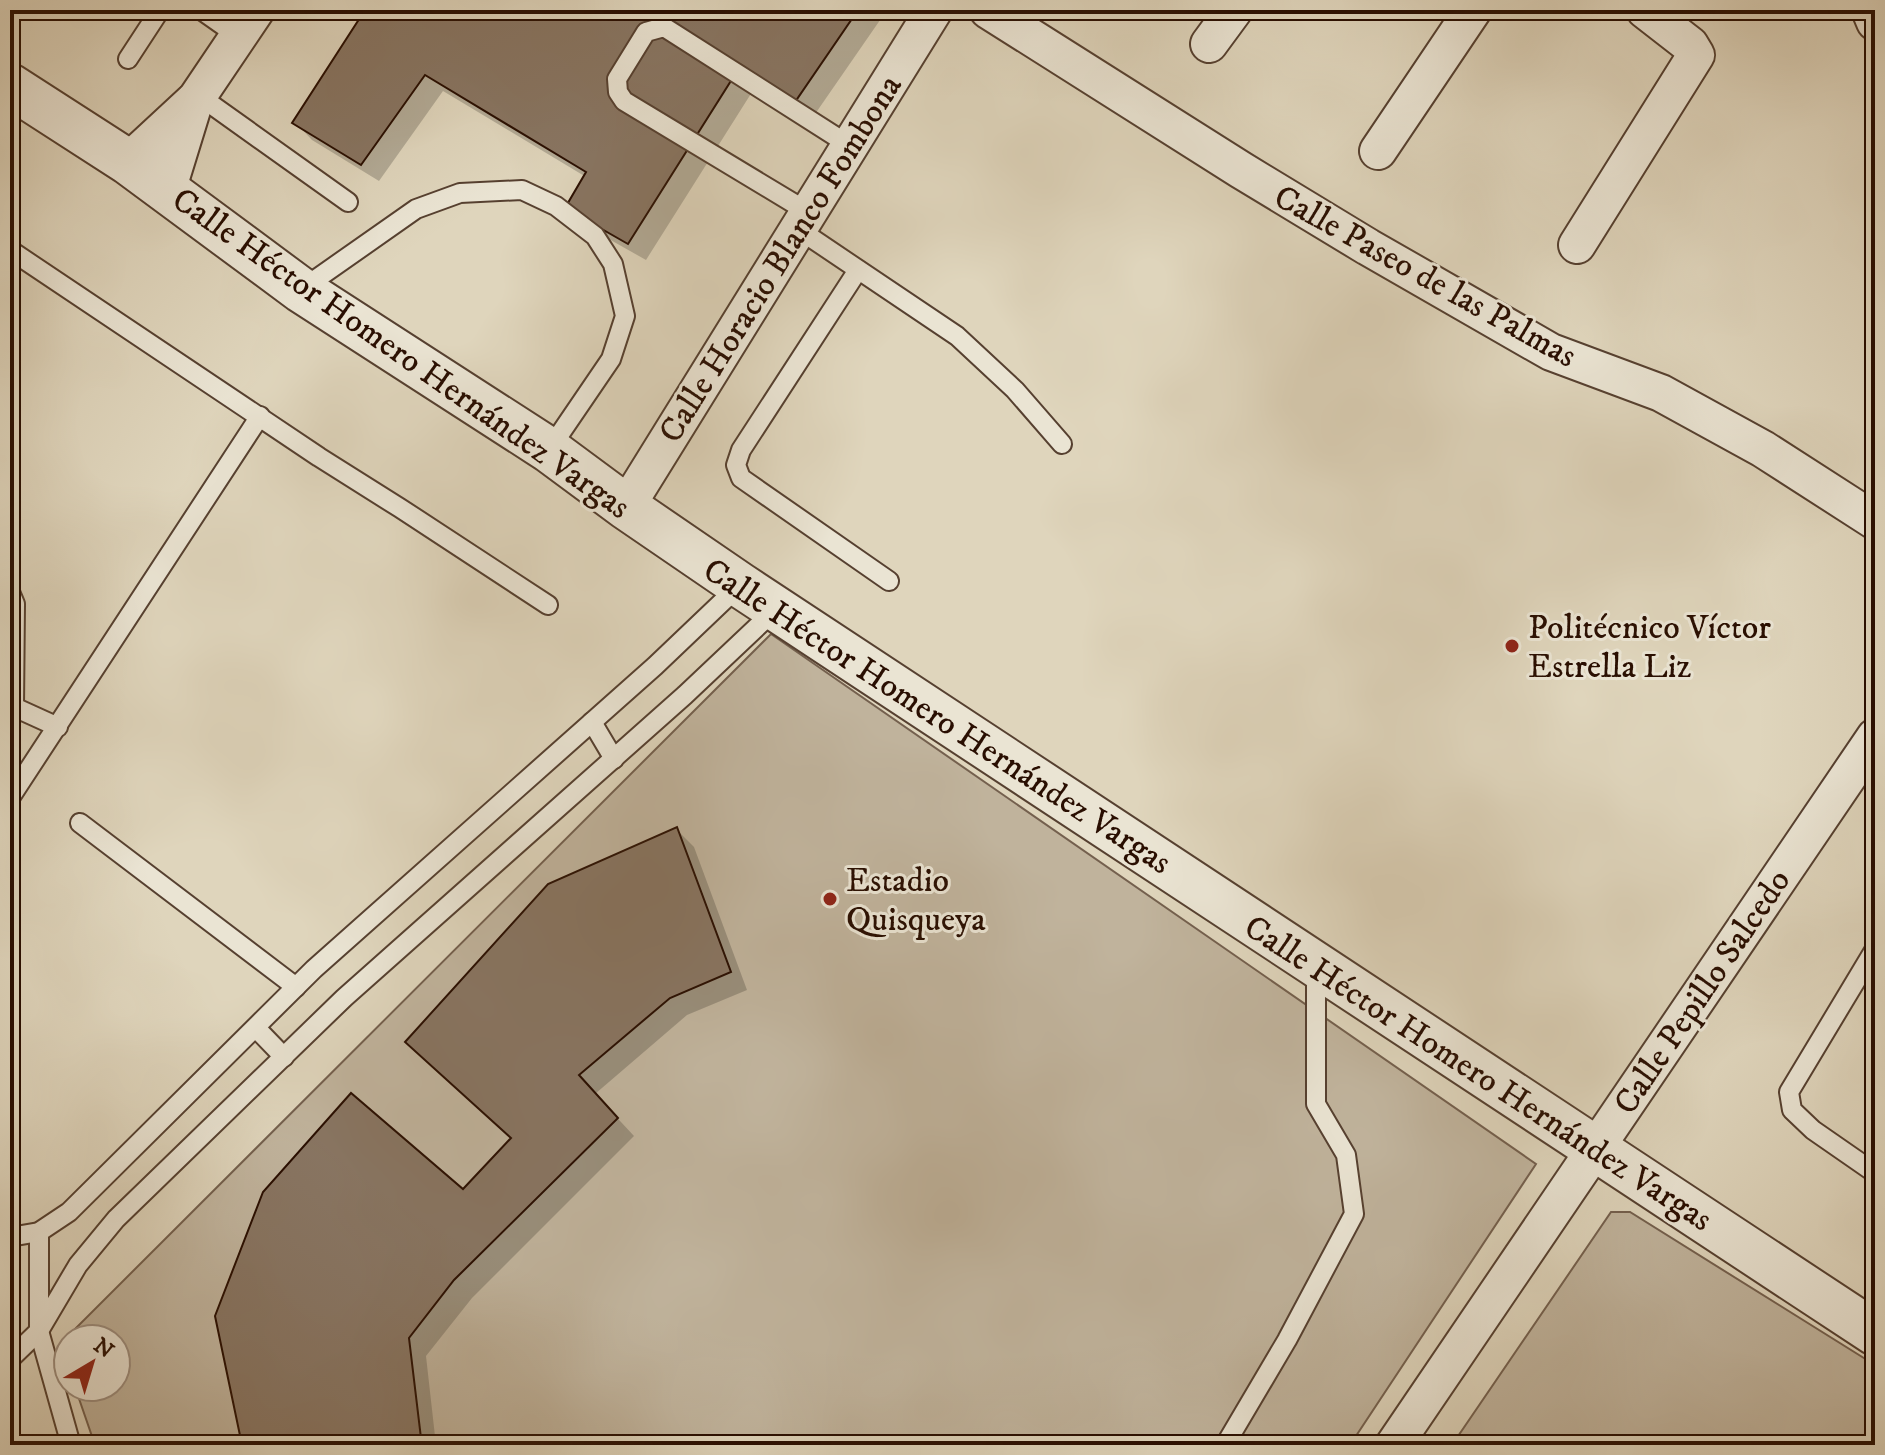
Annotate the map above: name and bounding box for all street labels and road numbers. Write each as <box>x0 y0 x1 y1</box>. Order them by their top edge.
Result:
street label: Calle Horacio Blanco Fombona <box>650 67 912 451</box>
street label: Calle Paseo de las Palmas <box>1266 176 1584 377</box>
street label: Calle Héctor Homero Hernández Vargas <box>164 179 638 529</box>
street label: Calle Héctor Homero Hernández Vargas <box>695 549 1179 884</box>
street label: Calle Pepillo Salcedo <box>1605 862 1800 1123</box>
street label: Calle Héctor Homero Hernández Vargas <box>1236 906 1720 1241</box>

